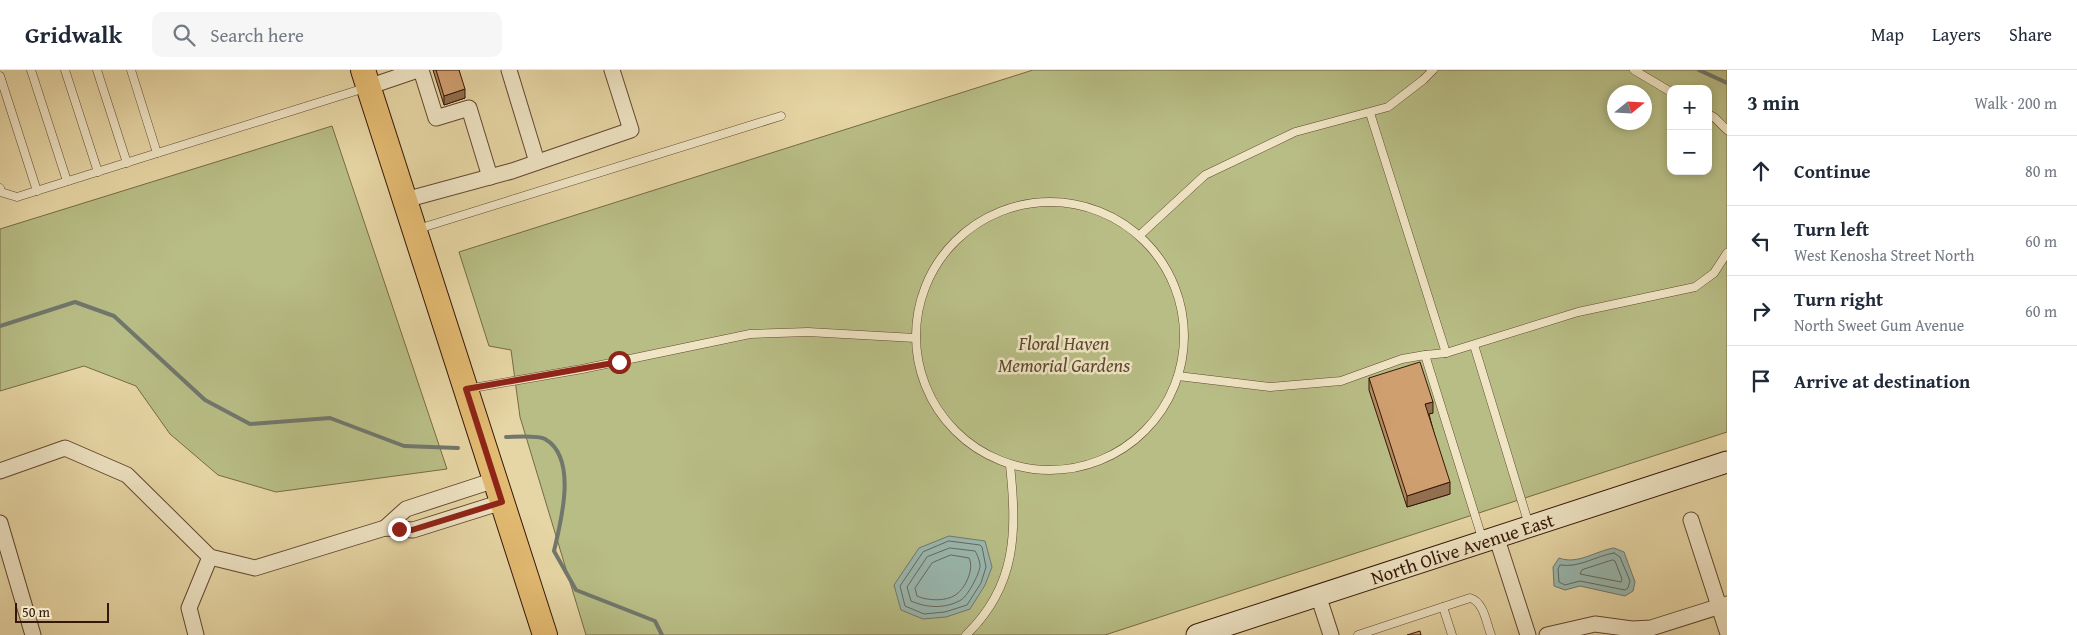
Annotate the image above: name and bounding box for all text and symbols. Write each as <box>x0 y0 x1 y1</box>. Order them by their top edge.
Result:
search box <box>152 12 502 57</box>
text: Gridwalk <box>25 17 122 52</box>
icon: search <box>170 21 198 49</box>
text: Search here <box>210 21 304 49</box>
text: Map <box>1871 21 1904 48</box>
text: Layers <box>1932 21 1981 48</box>
text: Share <box>2009 21 2052 48</box>
north arrow <box>1607 85 1652 130</box>
map controls <box>1667 85 1712 175</box>
button: + <box>1667 85 1712 130</box>
text: 3 min <box>1747 87 1799 118</box>
text: Walk · 200 m <box>1974 91 2057 115</box>
button: − <box>1667 130 1712 175</box>
icon: ahead <box>1747 157 1775 185</box>
text: Continue <box>1794 157 1871 185</box>
text: 80 m <box>2025 159 2057 183</box>
text: Turn left <box>1794 215 1869 243</box>
icon: left <box>1747 227 1775 255</box>
text: 60 m <box>2025 229 2057 253</box>
text: West Kenosha Street North <box>1794 243 1974 267</box>
text: Turn right <box>1794 285 1883 313</box>
icon: right <box>1747 297 1775 325</box>
text: 60 m <box>2025 299 2057 323</box>
text: North Sweet Gum Avenue <box>1794 313 1964 337</box>
park label: Floral Haven Memorial Gardens <box>998 329 1130 379</box>
route start <box>608 351 631 374</box>
icon: arrive <box>1747 367 1775 395</box>
text: Arrive at destination <box>1794 367 1970 395</box>
street label: North Olive Avenue East <box>1367 505 1558 591</box>
route end <box>388 518 411 541</box>
scale bar <box>15 600 109 623</box>
text: 50 m <box>22 602 50 622</box>

